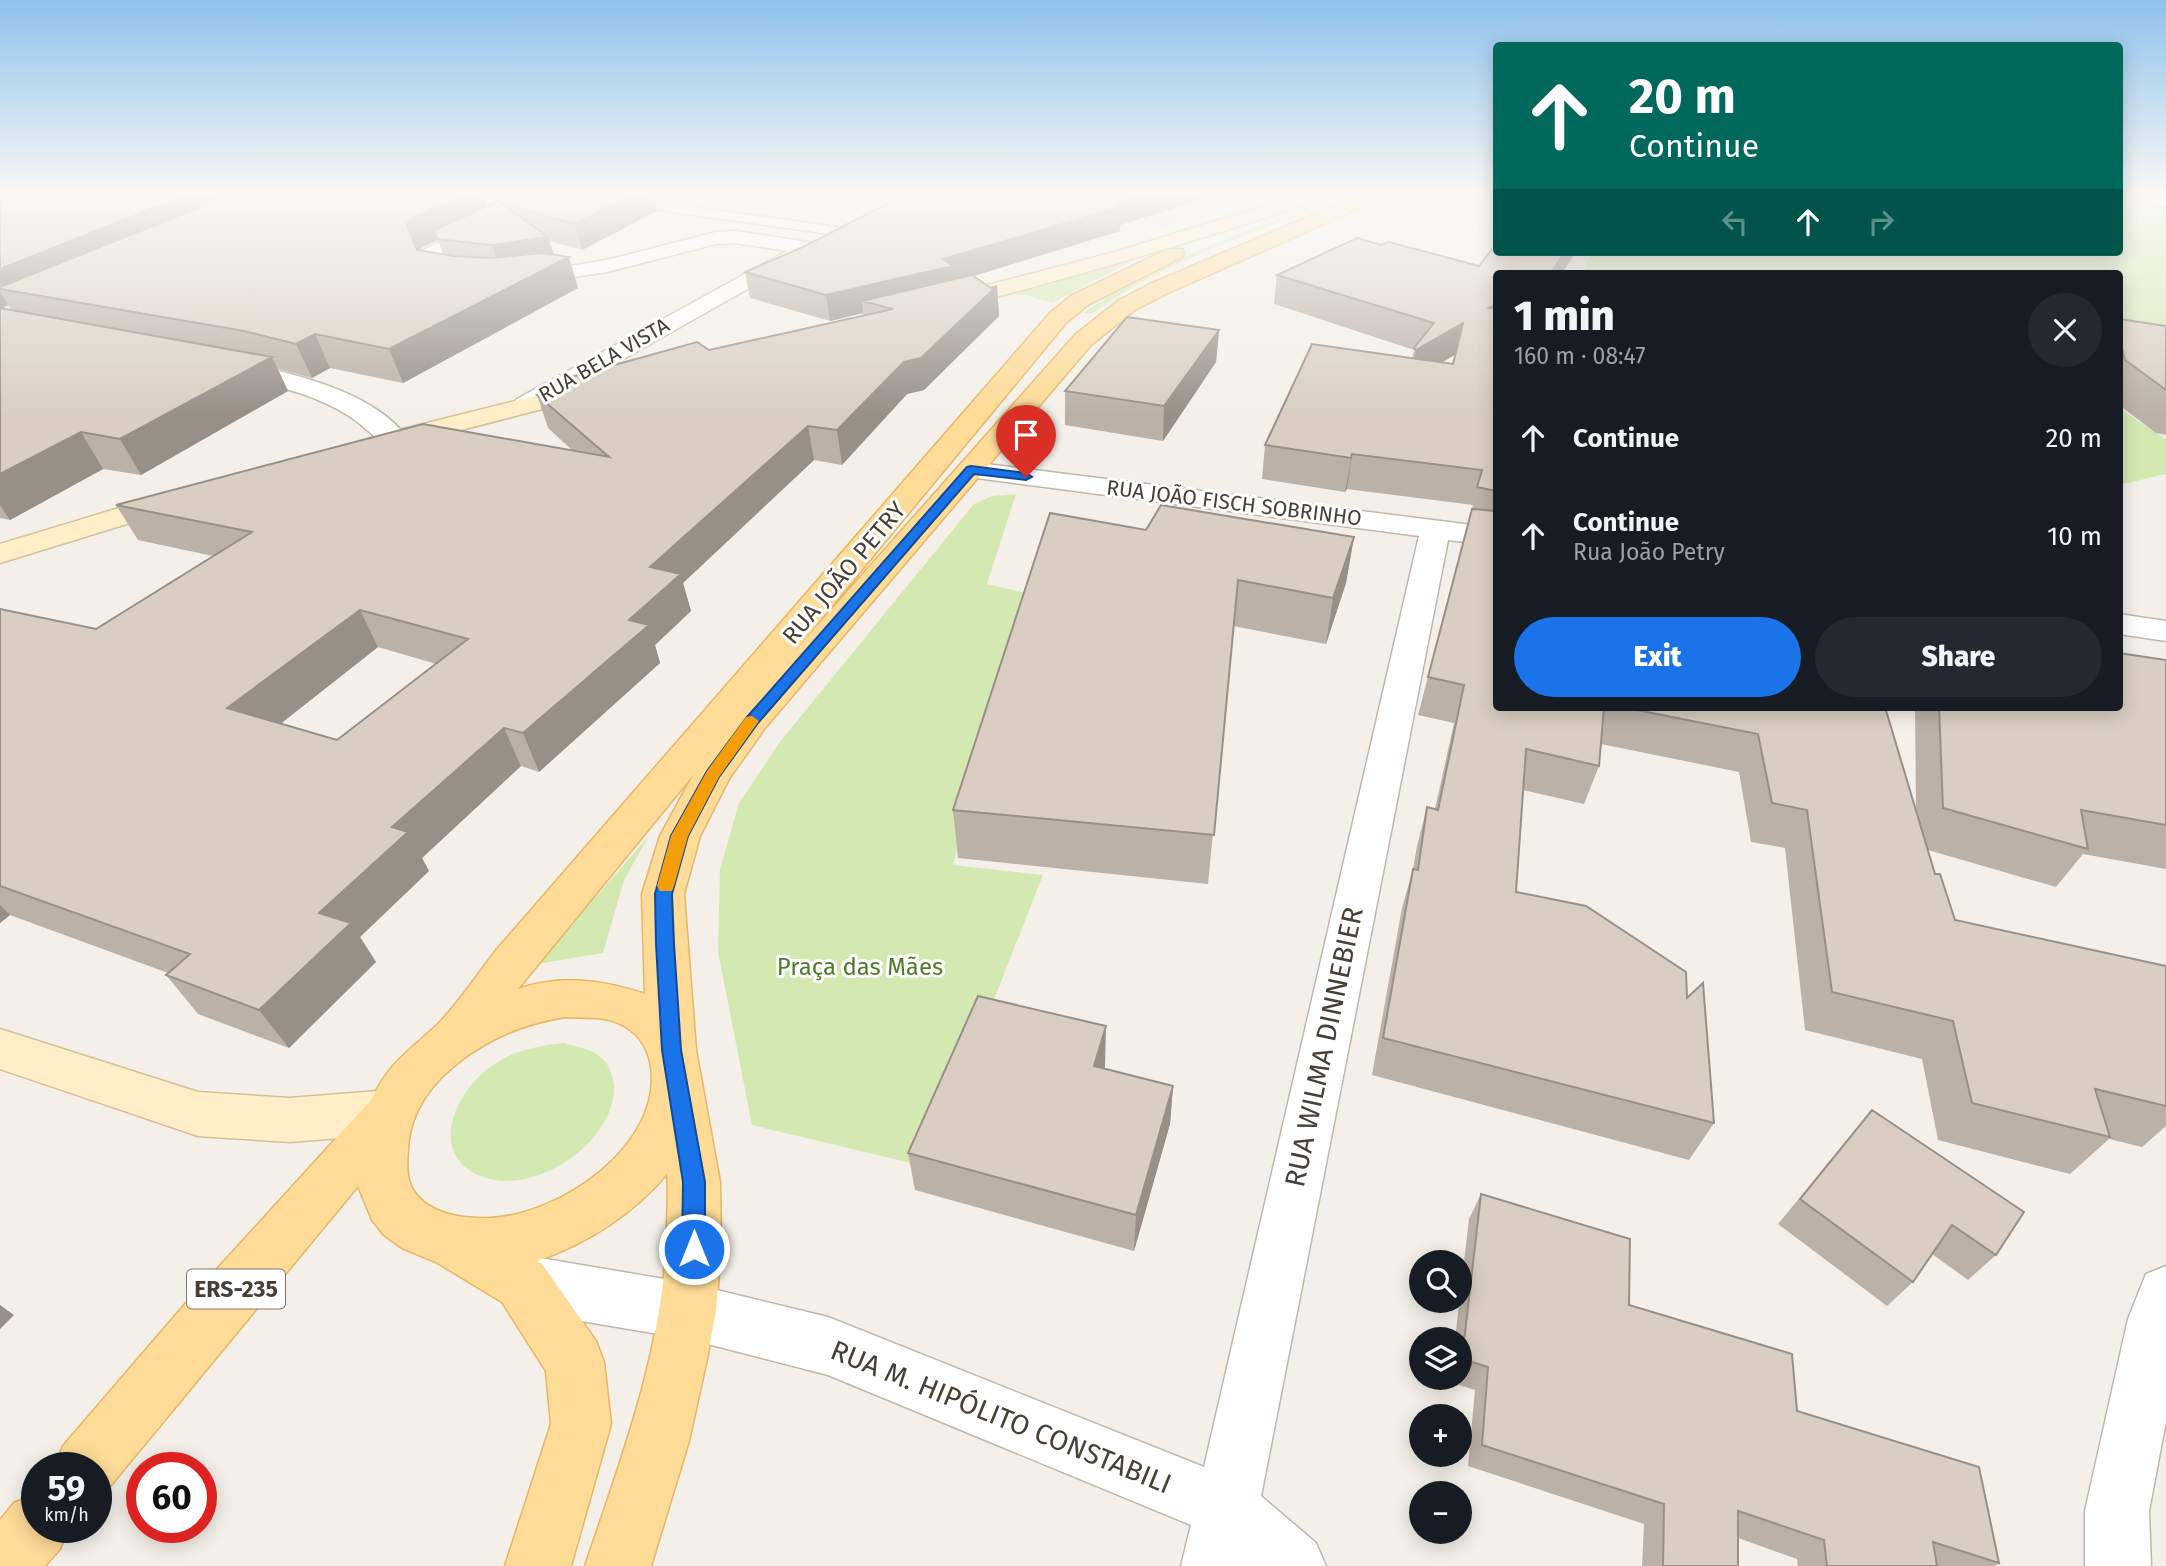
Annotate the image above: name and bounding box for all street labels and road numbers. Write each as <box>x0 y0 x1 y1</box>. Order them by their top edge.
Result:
street label: RUA BELA VISTA <box>534 312 674 408</box>
street label: RUA JOÃO FISCH SOBRINHO <box>1105 474 1363 532</box>
street label: RUA JOÃO PETRY <box>777 496 912 650</box>
street label: RUA WILMA DINNEBIER <box>1278 904 1370 1190</box>
road number: ERS-235 <box>187 1270 285 1308</box>
street label: RUA M. HIPÓLITO CONSTABILI <box>826 1333 1176 1501</box>

